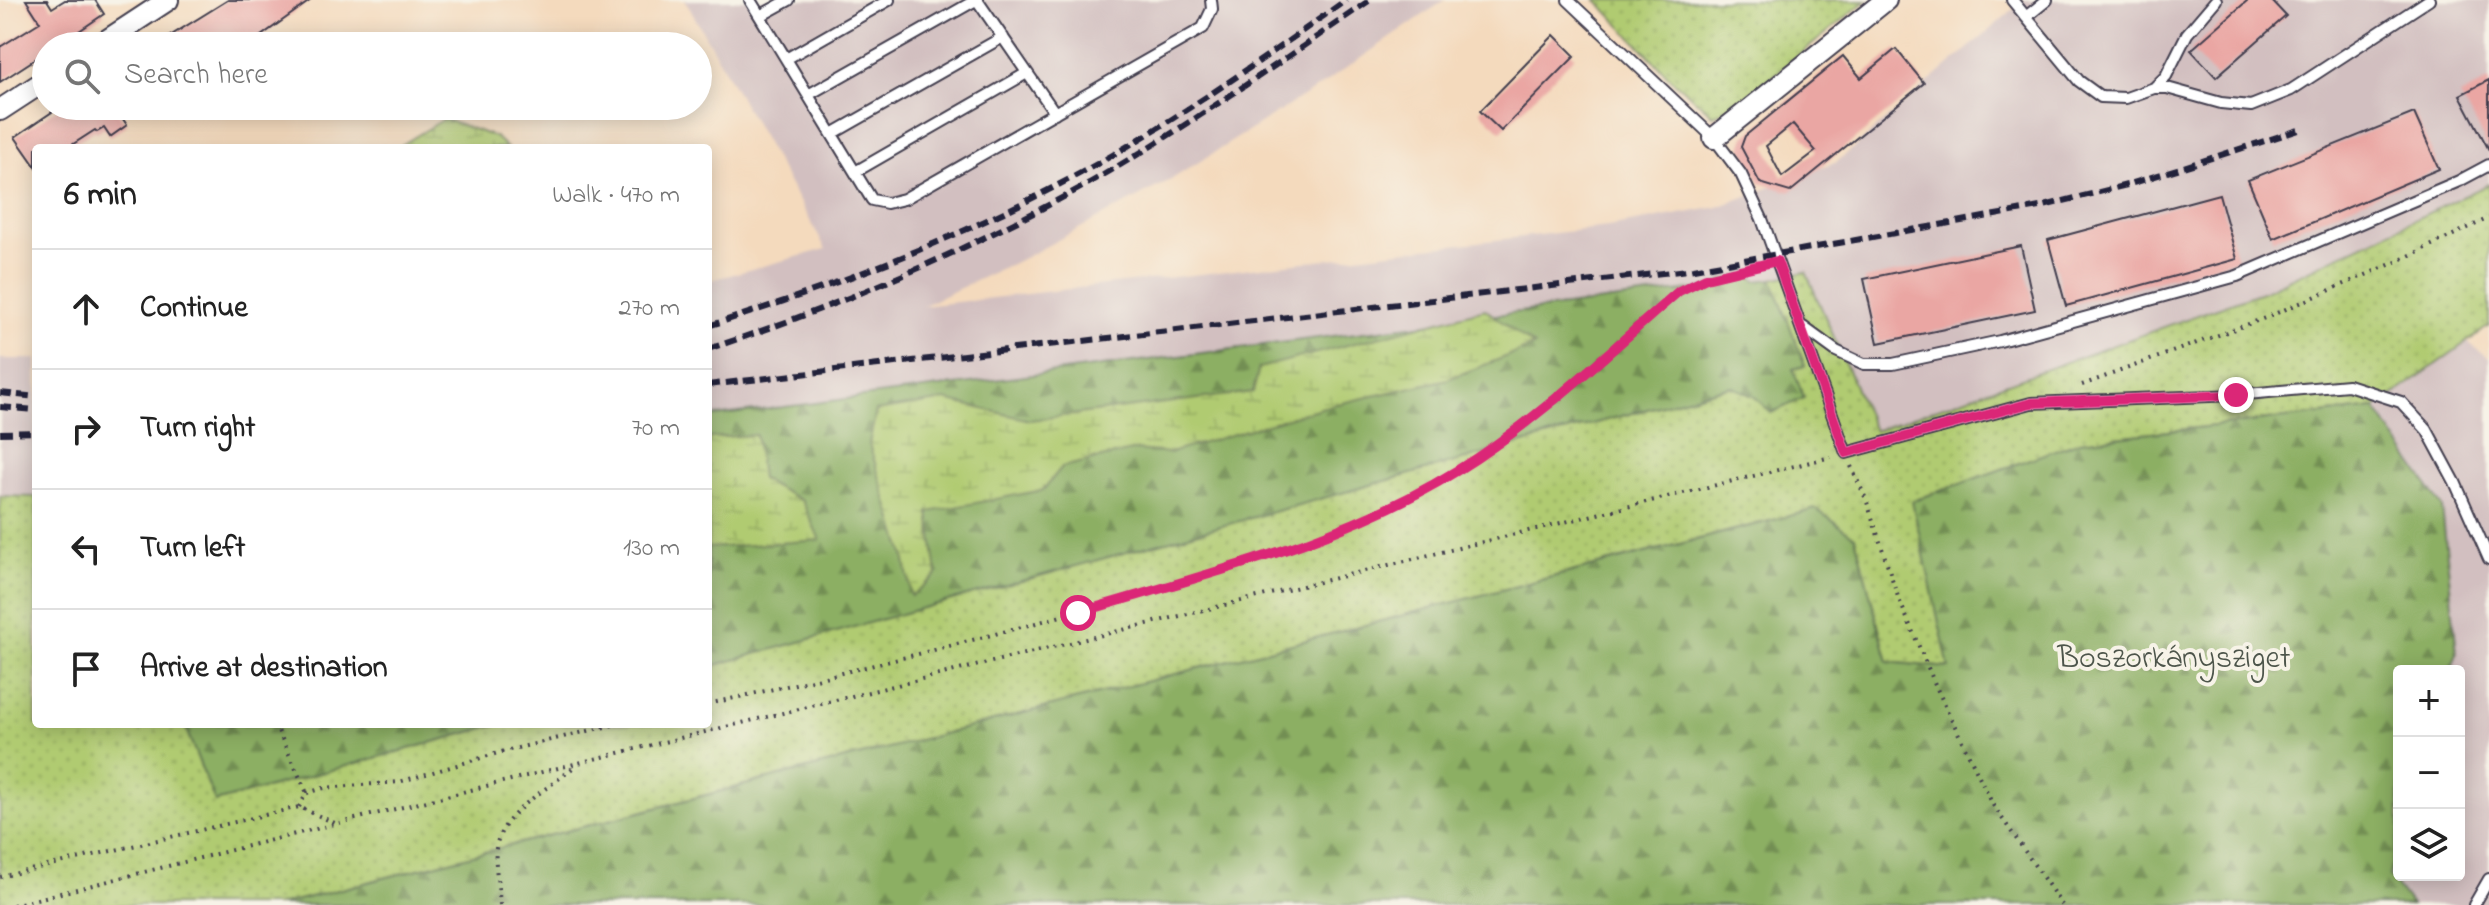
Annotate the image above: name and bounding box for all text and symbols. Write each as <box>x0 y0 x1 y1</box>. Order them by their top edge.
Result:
search box <box>32 32 712 120</box>
icon: search <box>60 54 104 98</box>
text: Search here <box>124 54 268 98</box>
text: 6 min <box>64 171 137 221</box>
text: Walk · 470 m <box>552 177 680 215</box>
icon: ahead <box>64 287 108 331</box>
text: Continue <box>140 287 248 331</box>
text: 270 m <box>618 290 680 328</box>
route end <box>2218 377 2254 413</box>
icon: right <box>64 407 108 451</box>
text: Turn right <box>140 407 255 451</box>
text: 70 m <box>631 410 680 448</box>
icon: left <box>64 527 108 571</box>
text: Turn left <box>140 527 245 571</box>
text: 130 m <box>623 530 680 568</box>
route start <box>1060 595 1096 631</box>
park label: Boszorkánysziget <box>2056 636 2291 683</box>
icon: arrive <box>64 647 108 691</box>
text: Arrive at destination <box>140 647 388 691</box>
map controls <box>2393 665 2465 881</box>
button: + <box>2393 665 2465 737</box>
button: − <box>2393 737 2465 809</box>
button: layers <box>2393 809 2465 881</box>

